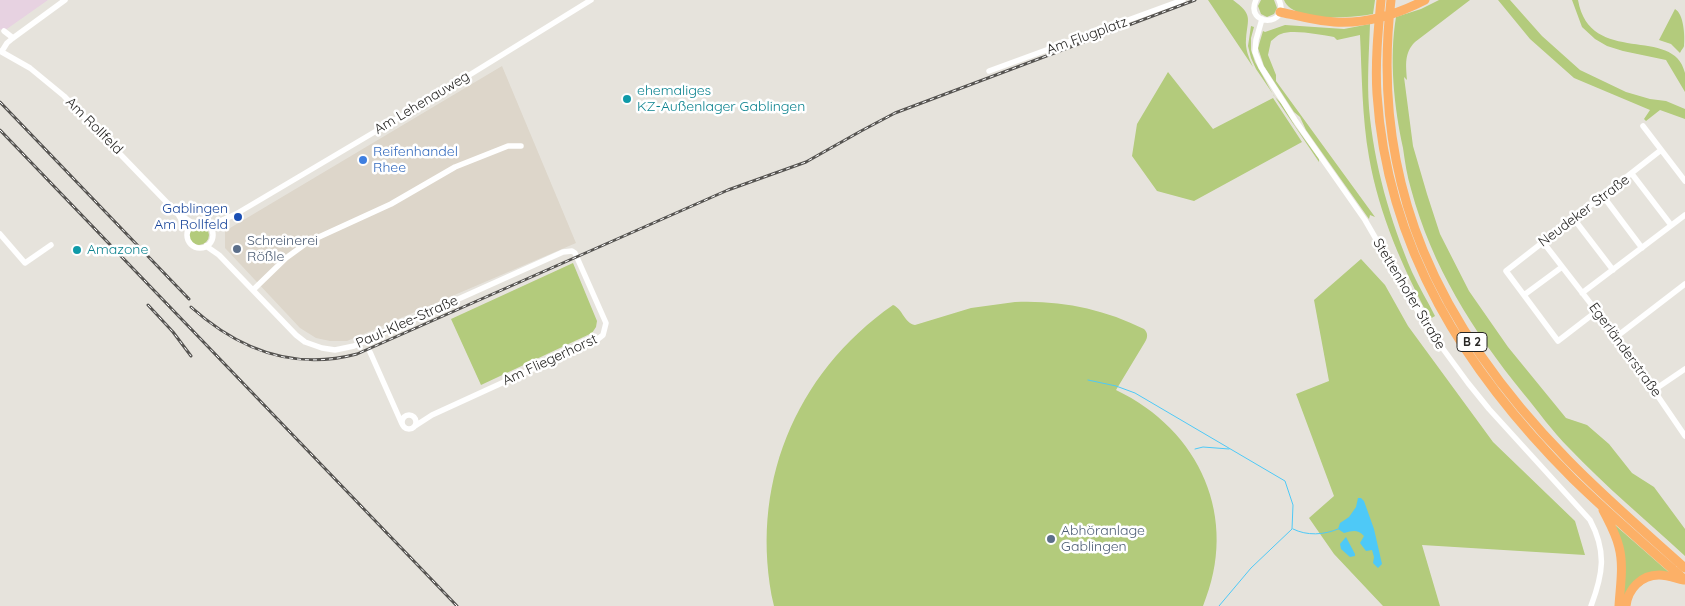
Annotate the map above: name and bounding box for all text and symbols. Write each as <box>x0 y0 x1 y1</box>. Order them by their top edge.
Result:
street label: Am Flugplatz <box>1044 14 1130 58</box>
street label: Am Lehenauweg <box>371 68 473 138</box>
place label: ehemaliges KZ-Außenlager Gablingen <box>637 83 805 115</box>
marker: ehemaliges KZ-Außenlager Gablingen <box>621 93 633 105</box>
street label: Am Rollfeld <box>62 94 126 158</box>
place label: Reifenhandel Rhee <box>373 144 458 176</box>
marker: Reifenhandel Rhee <box>357 154 369 166</box>
street label: Neudeker Straße <box>1535 171 1633 251</box>
place label: Gablingen Am Rollfeld <box>154 201 228 233</box>
marker: Gablingen Am Rollfeld <box>232 211 244 223</box>
place label: Schreinerei Rößle <box>247 233 318 266</box>
street label: Stettenhofer Straße <box>1369 235 1449 353</box>
place label: Amazone <box>87 242 148 258</box>
marker: Schreinerei Rößle <box>231 243 243 255</box>
marker: Amazone <box>71 244 83 256</box>
street label: Paul-Klee-Straße <box>353 292 461 352</box>
street label: Egerländerstraße <box>1585 300 1665 400</box>
street label: Am Fliegerhorst <box>500 331 600 389</box>
road number: B 2 <box>1457 332 1487 352</box>
place label: Abhöranlage Gablingen <box>1061 523 1145 556</box>
marker: Abhöranlage Gablingen <box>1045 533 1057 545</box>

